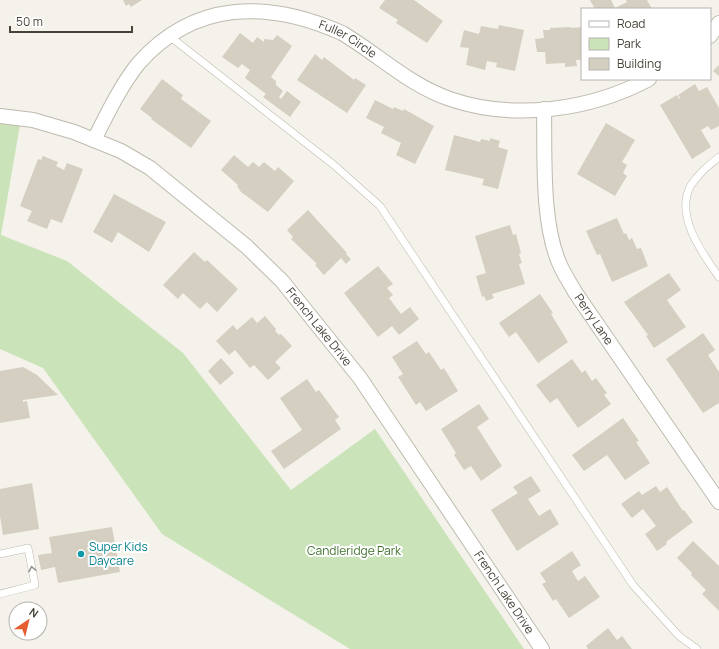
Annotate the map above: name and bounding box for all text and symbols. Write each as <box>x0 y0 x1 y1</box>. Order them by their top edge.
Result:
scale bar <box>10 8 132 34</box>
legend <box>581 8 711 80</box>
text: 50 m <box>16 13 43 30</box>
text: Road <box>617 15 645 32</box>
street label: Fuller Circle <box>317 16 381 62</box>
text: Park <box>617 35 642 52</box>
text: Building <box>617 55 661 72</box>
street label: French Lake Drive <box>282 284 356 369</box>
street label: Perry Lane <box>571 290 618 348</box>
place label: Super Kids Daycare <box>89 538 148 569</box>
park label: Candleridge Park <box>307 542 402 559</box>
street label: French Lake Drive <box>470 547 538 637</box>
marker: Super Kids Daycare <box>76 549 86 559</box>
one-way arrow <box>28 566 36 572</box>
north arrow <box>8 601 48 641</box>
text: N <box>26 604 42 621</box>

